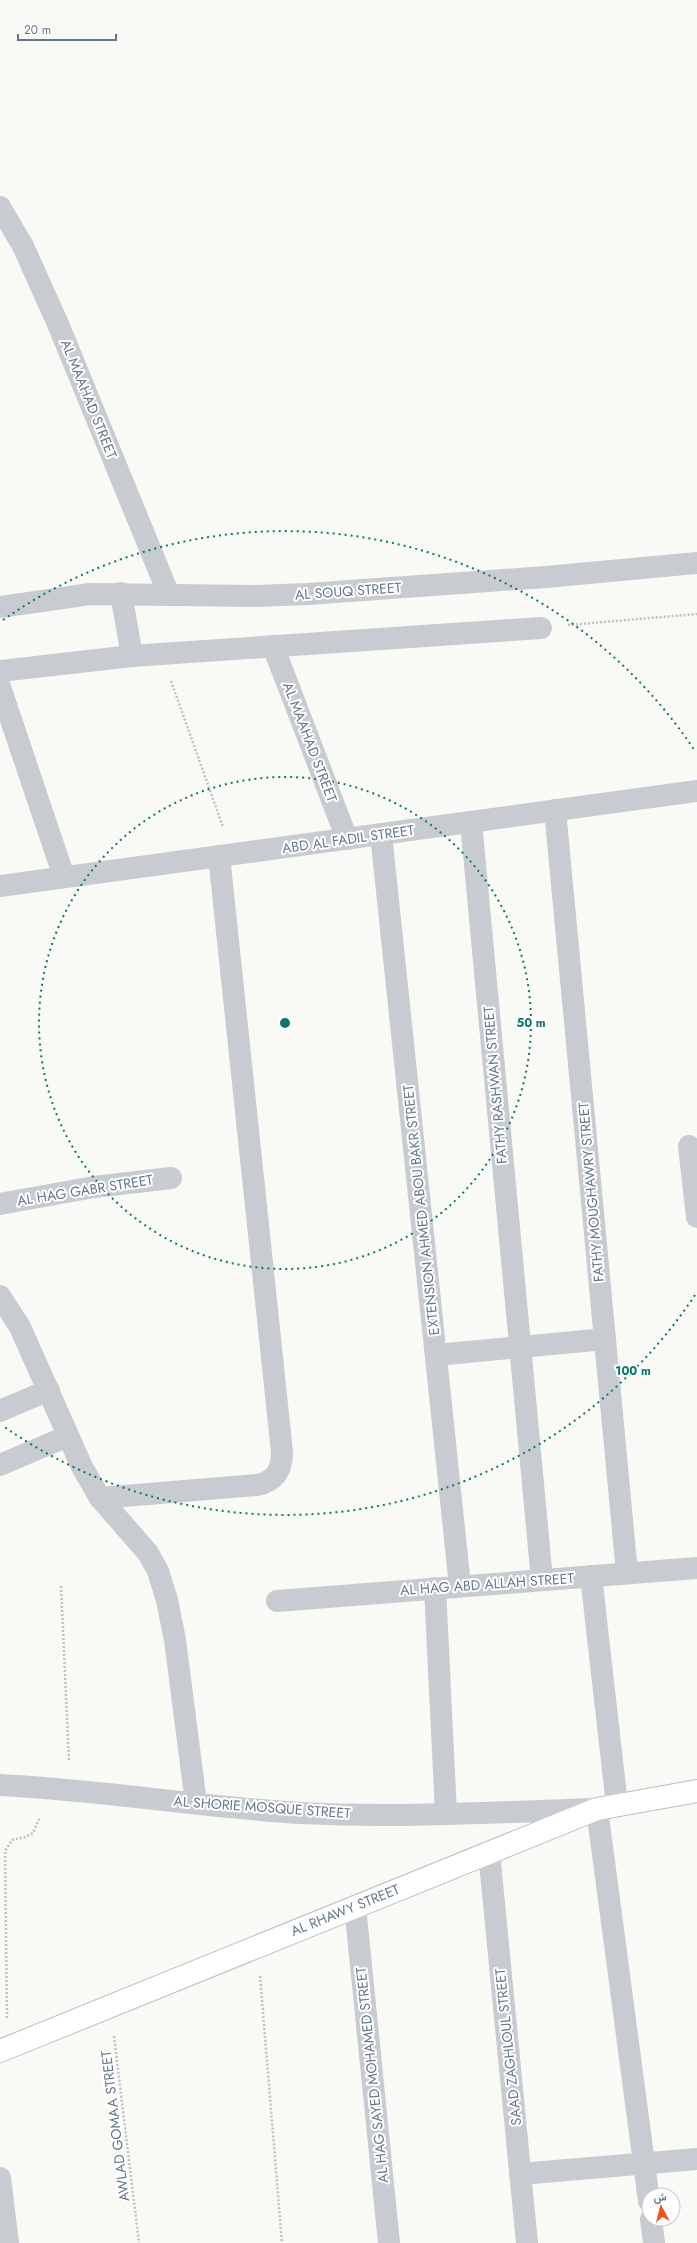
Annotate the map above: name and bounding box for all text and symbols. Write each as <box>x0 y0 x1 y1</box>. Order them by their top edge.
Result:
scale bar <box>18 16 116 42</box>
text: 20 m <box>24 21 51 39</box>
street label: AL MAAHAD STREET <box>56 336 122 462</box>
street label: AL SOUQ STREET <box>294 577 402 605</box>
street label: AL MAAHAD STREET <box>278 679 342 805</box>
street label: ABD AL FADIL STREET <box>281 820 416 858</box>
street label: FATHY RASHWAN STREET <box>478 1005 512 1165</box>
text: 50 m <box>516 1014 546 1032</box>
centre of rings <box>278 1016 292 1030</box>
street label: EXTENSION AHMED ABOU BAKR STREET <box>398 1083 444 1336</box>
street label: FATHY MOUGHAWRY STREET <box>573 1101 609 1283</box>
street label: AL HAG GABR STREET <box>16 1169 155 1211</box>
text: 100 m <box>615 1362 651 1380</box>
street label: AL HAG ABD ALLAH STREET <box>399 1568 575 1600</box>
street label: AL SHORIE MOSQUE STREET <box>173 1791 352 1823</box>
street label: AL RHAWY STREET <box>288 1879 403 1941</box>
street label: AL HAG SAYED MOHAMED STREET <box>351 1965 393 2184</box>
street label: SAAD ZAGHLOUL STREET <box>490 1967 526 2126</box>
street label: AWLAD GOMAA STREET <box>96 2049 134 2202</box>
north arrow <box>641 2187 681 2227</box>
text: ش <box>652 2188 667 2206</box>

